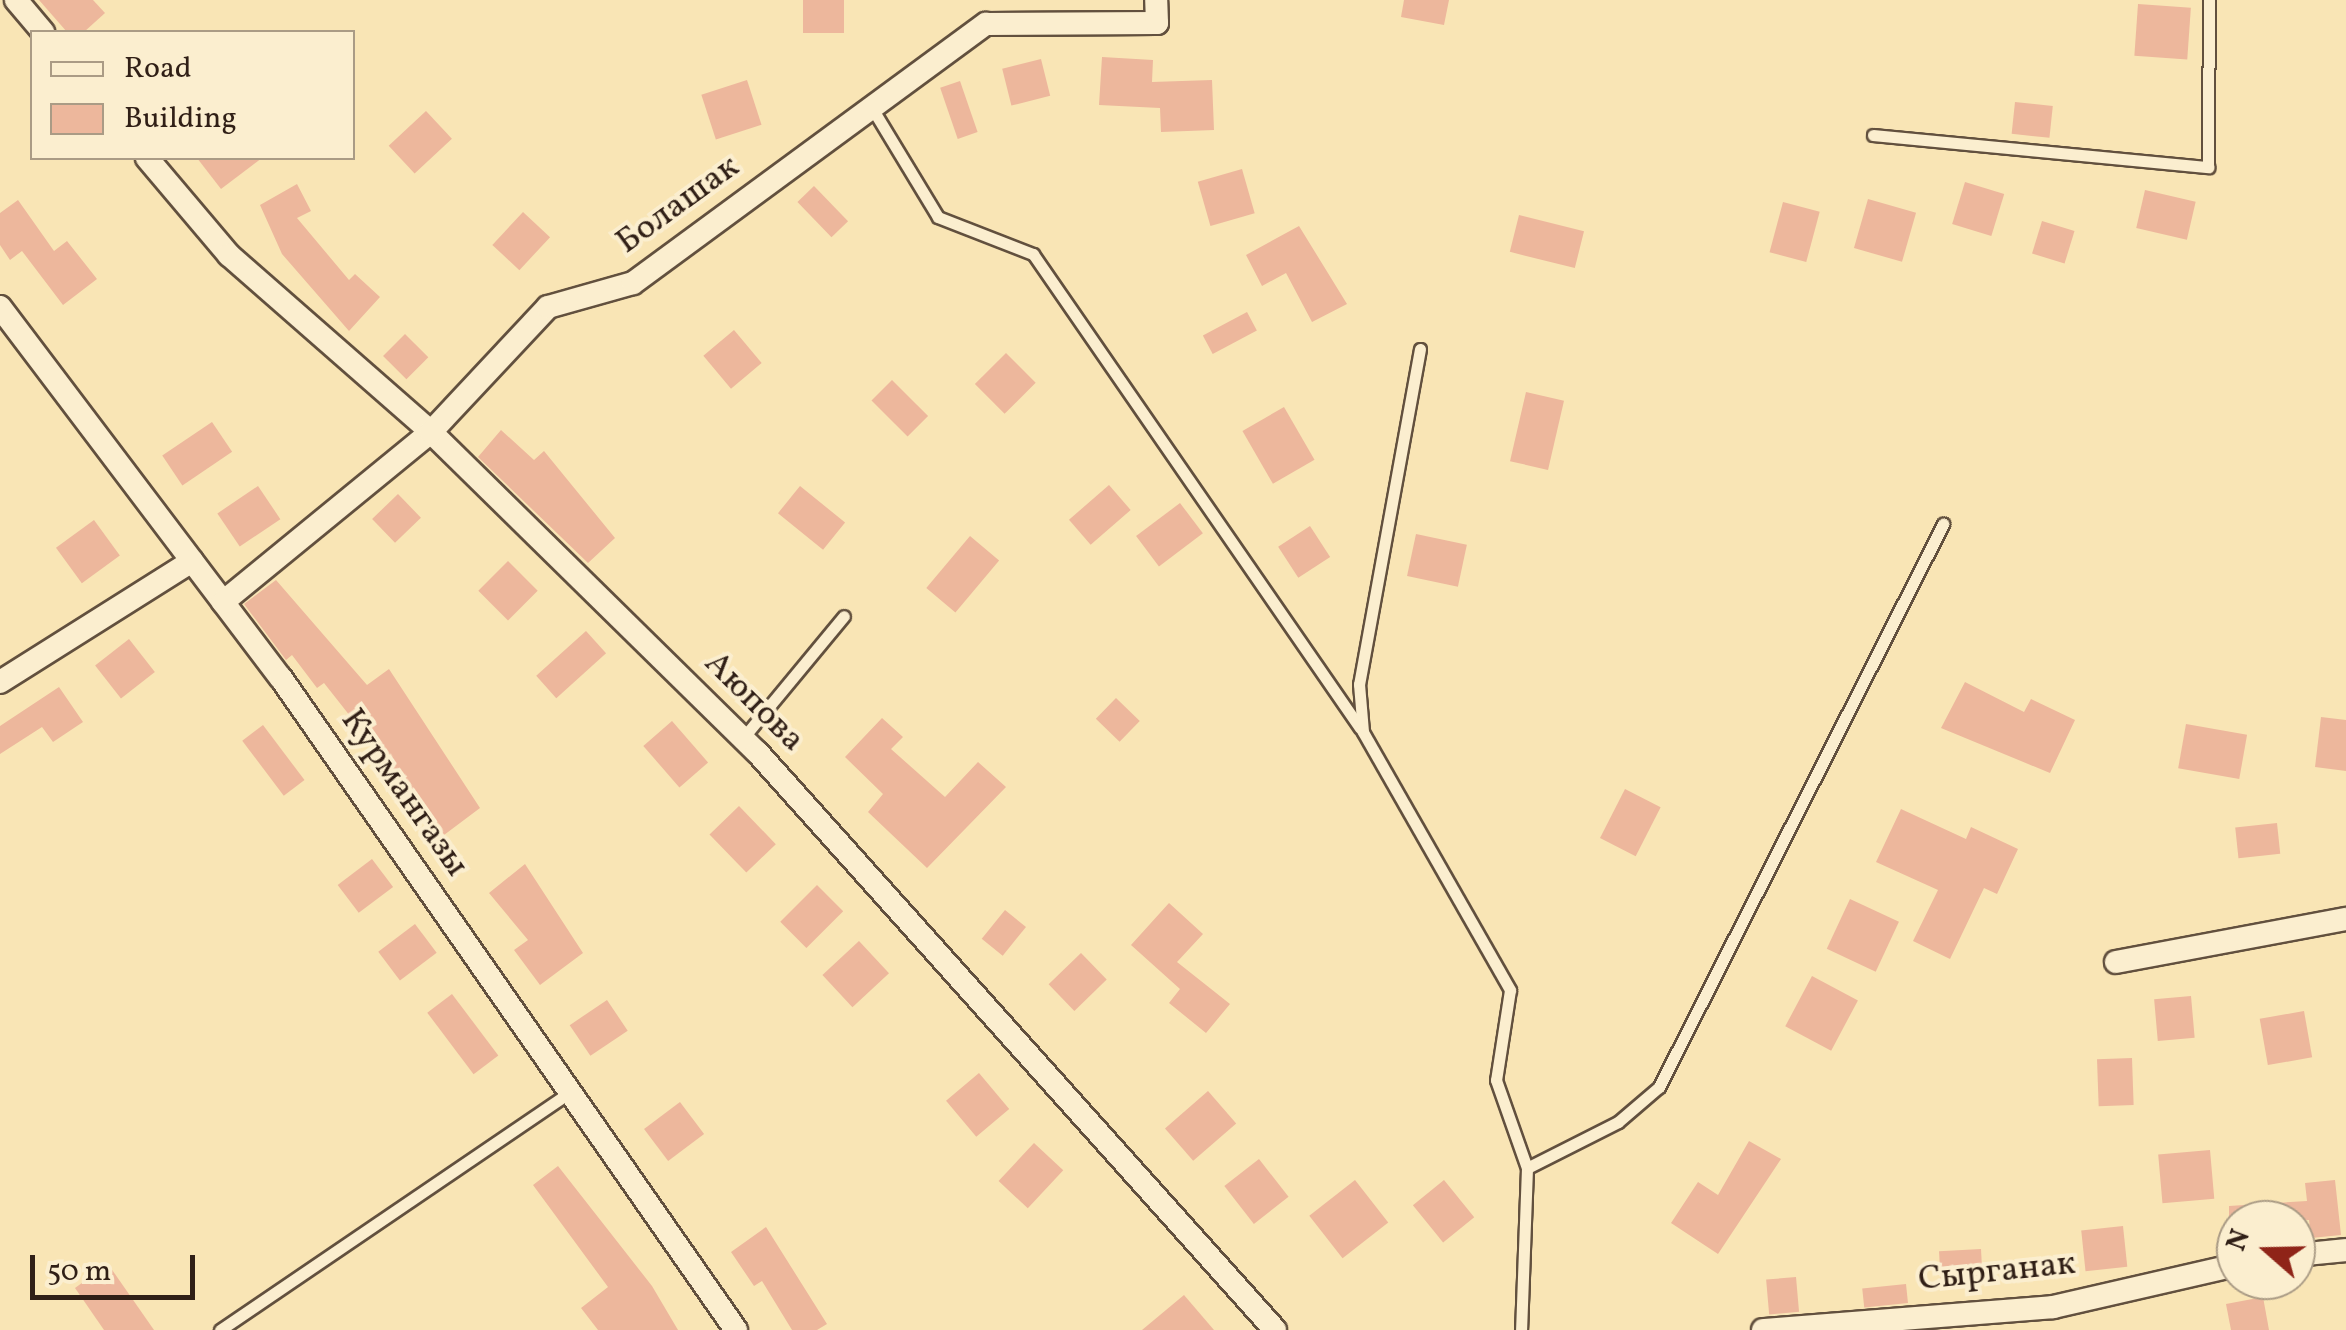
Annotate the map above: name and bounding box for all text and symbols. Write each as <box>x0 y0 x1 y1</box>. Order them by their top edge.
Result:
legend <box>30 30 355 160</box>
text: Road <box>124 48 192 90</box>
text: Building <box>124 98 237 140</box>
street label: Болашак <box>608 146 748 264</box>
street label: Аюпова <box>695 643 813 761</box>
street label: Курмангазы <box>331 701 477 885</box>
north arrow <box>2216 1200 2316 1300</box>
text: N <box>2217 1224 2261 1256</box>
scale bar <box>35 1235 200 1297</box>
street label: Сырганак <box>1916 1243 2078 1301</box>
text: 50 m <box>47 1251 111 1293</box>

